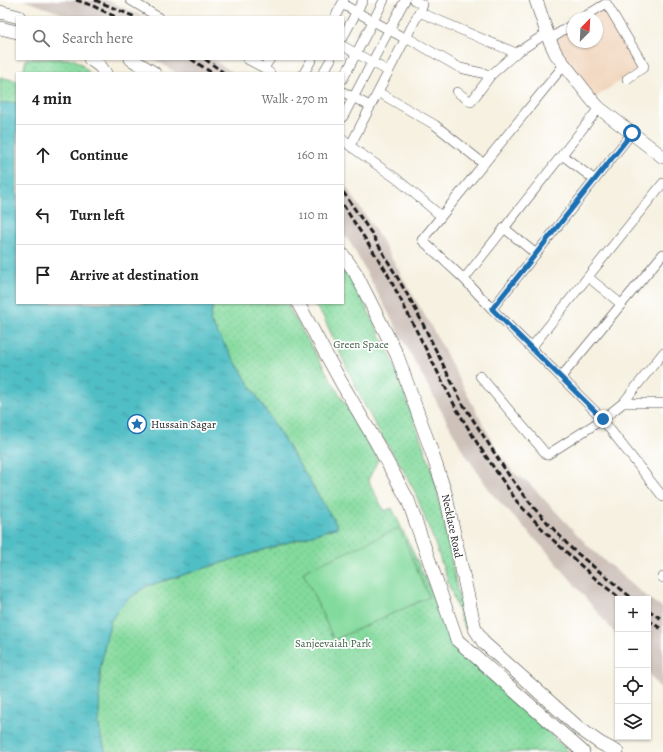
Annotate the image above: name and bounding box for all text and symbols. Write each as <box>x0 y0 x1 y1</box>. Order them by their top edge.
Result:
north arrow <box>567 12 603 48</box>
search box <box>16 16 344 60</box>
icon: search <box>30 27 52 49</box>
text: Search here <box>62 28 133 48</box>
text: 4 min <box>32 87 72 110</box>
text: Walk · 270 m <box>262 90 328 107</box>
route start <box>623 124 641 142</box>
icon: ahead <box>32 144 54 166</box>
text: Continue <box>70 145 128 165</box>
text: 160 m <box>297 146 328 163</box>
icon: left <box>32 204 54 226</box>
text: Turn left <box>70 205 125 225</box>
text: 110 m <box>299 206 328 223</box>
icon: arrive <box>32 264 54 286</box>
text: Arrive at destination <box>70 265 199 285</box>
park label: Green Space <box>333 337 389 352</box>
route end <box>594 410 612 428</box>
place icon: Hussain Sagar <box>126 413 148 435</box>
place label: Hussain Sagar <box>151 417 216 432</box>
street label: Necklace Road <box>438 493 466 559</box>
map controls <box>615 596 651 740</box>
button: + <box>615 596 651 632</box>
button: − <box>615 632 651 668</box>
park label: Sanjeevaiah Park <box>295 636 372 651</box>
button: locate <box>615 668 651 704</box>
button: layers <box>615 704 651 740</box>

